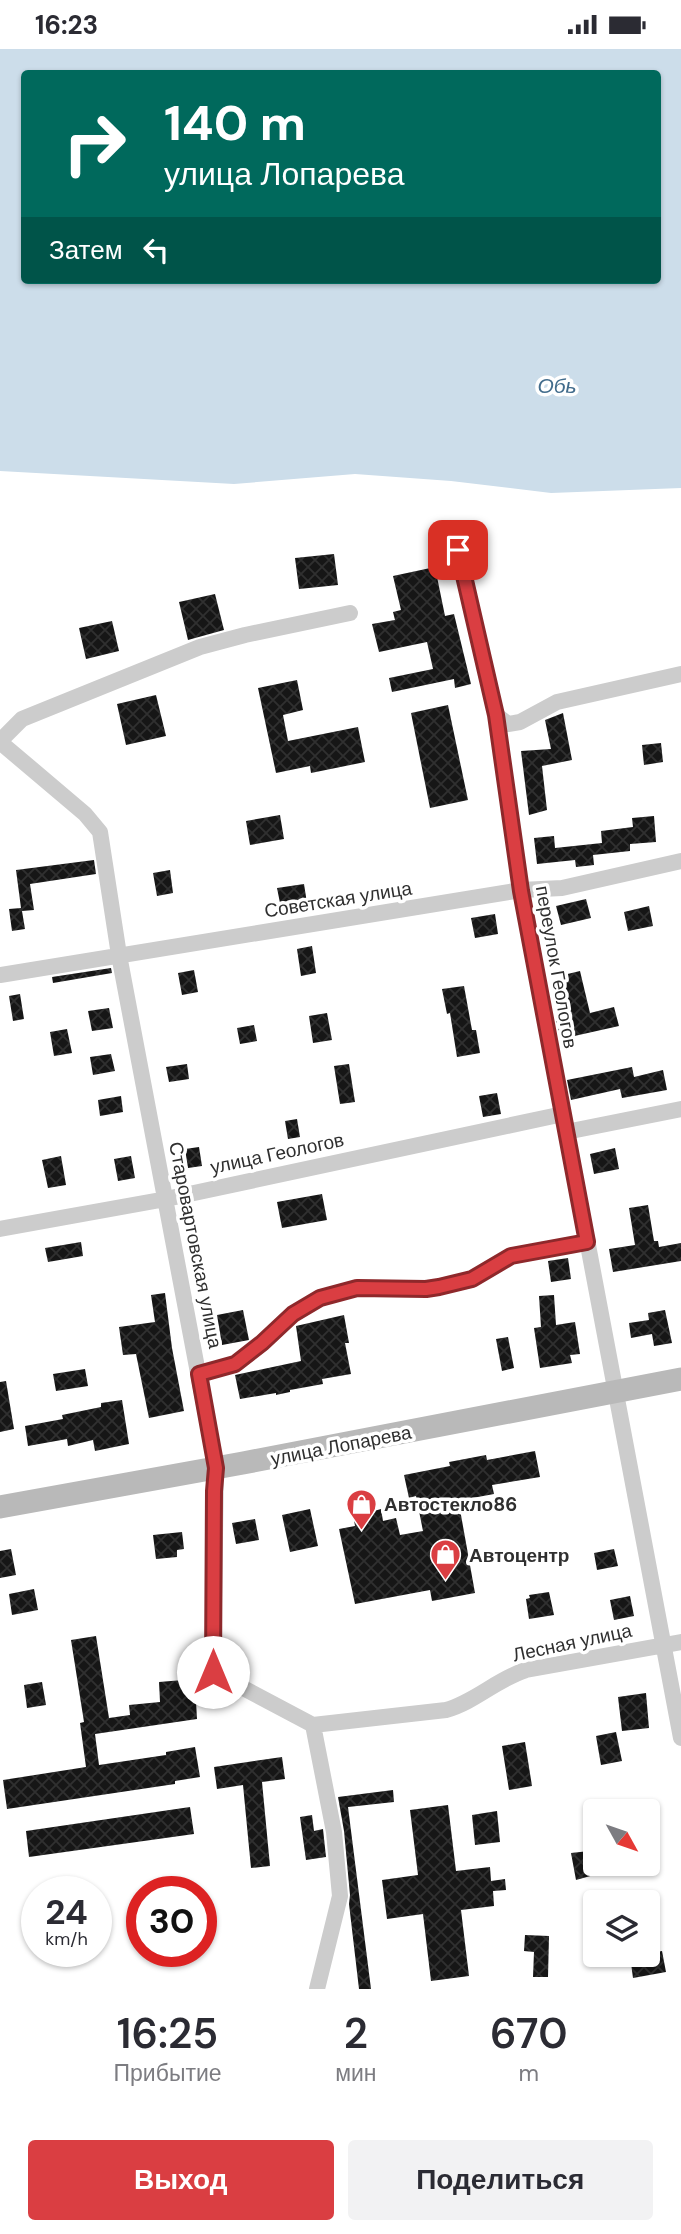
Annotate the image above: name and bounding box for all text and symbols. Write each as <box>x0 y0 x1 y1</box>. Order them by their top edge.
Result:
text: 16:23 <box>35 8 98 42</box>
text: 140 m <box>164 91 306 155</box>
icon: right <box>49 98 140 189</box>
text: улица Лопарева <box>164 153 404 195</box>
icon: left <box>137 231 175 269</box>
text: Затем <box>49 233 123 267</box>
water label: Обь <box>537 372 577 400</box>
pin <box>428 520 488 580</box>
icon: arrive <box>439 531 477 569</box>
street label: Советская улица <box>263 875 414 923</box>
street label: переулок Геологов <box>530 884 583 1050</box>
street label: улица Геологов <box>208 1127 346 1180</box>
street label: Старовартовская улица <box>163 1140 228 1351</box>
street label: улица Лопарева <box>269 1420 414 1471</box>
shop icon: Автостекло86 <box>344 1487 378 1531</box>
place label: Автостекло86 <box>384 1492 517 1517</box>
shop icon: Автоцентр <box>429 1538 463 1582</box>
place label: Автоцентр <box>469 1543 569 1568</box>
street label: Лесная улица <box>510 1618 634 1667</box>
position arrow <box>176 1635 250 1709</box>
north arrow <box>583 1799 660 1876</box>
map controls <box>583 1799 660 1967</box>
speed limit sign: 30 <box>126 1876 217 1967</box>
text: 24 <box>45 1889 88 1935</box>
button: layers <box>583 1890 660 1967</box>
text: km/h <box>45 1927 88 1951</box>
text: 16:25 <box>117 2006 218 2061</box>
text: 2 <box>344 2006 368 2061</box>
text: 670 <box>490 2006 567 2061</box>
text: Прибытие <box>114 2058 222 2088</box>
text: мин <box>335 2058 377 2088</box>
text: m <box>519 2058 539 2088</box>
button: Выход <box>28 2140 334 2220</box>
button: Поделиться <box>348 2140 653 2220</box>

